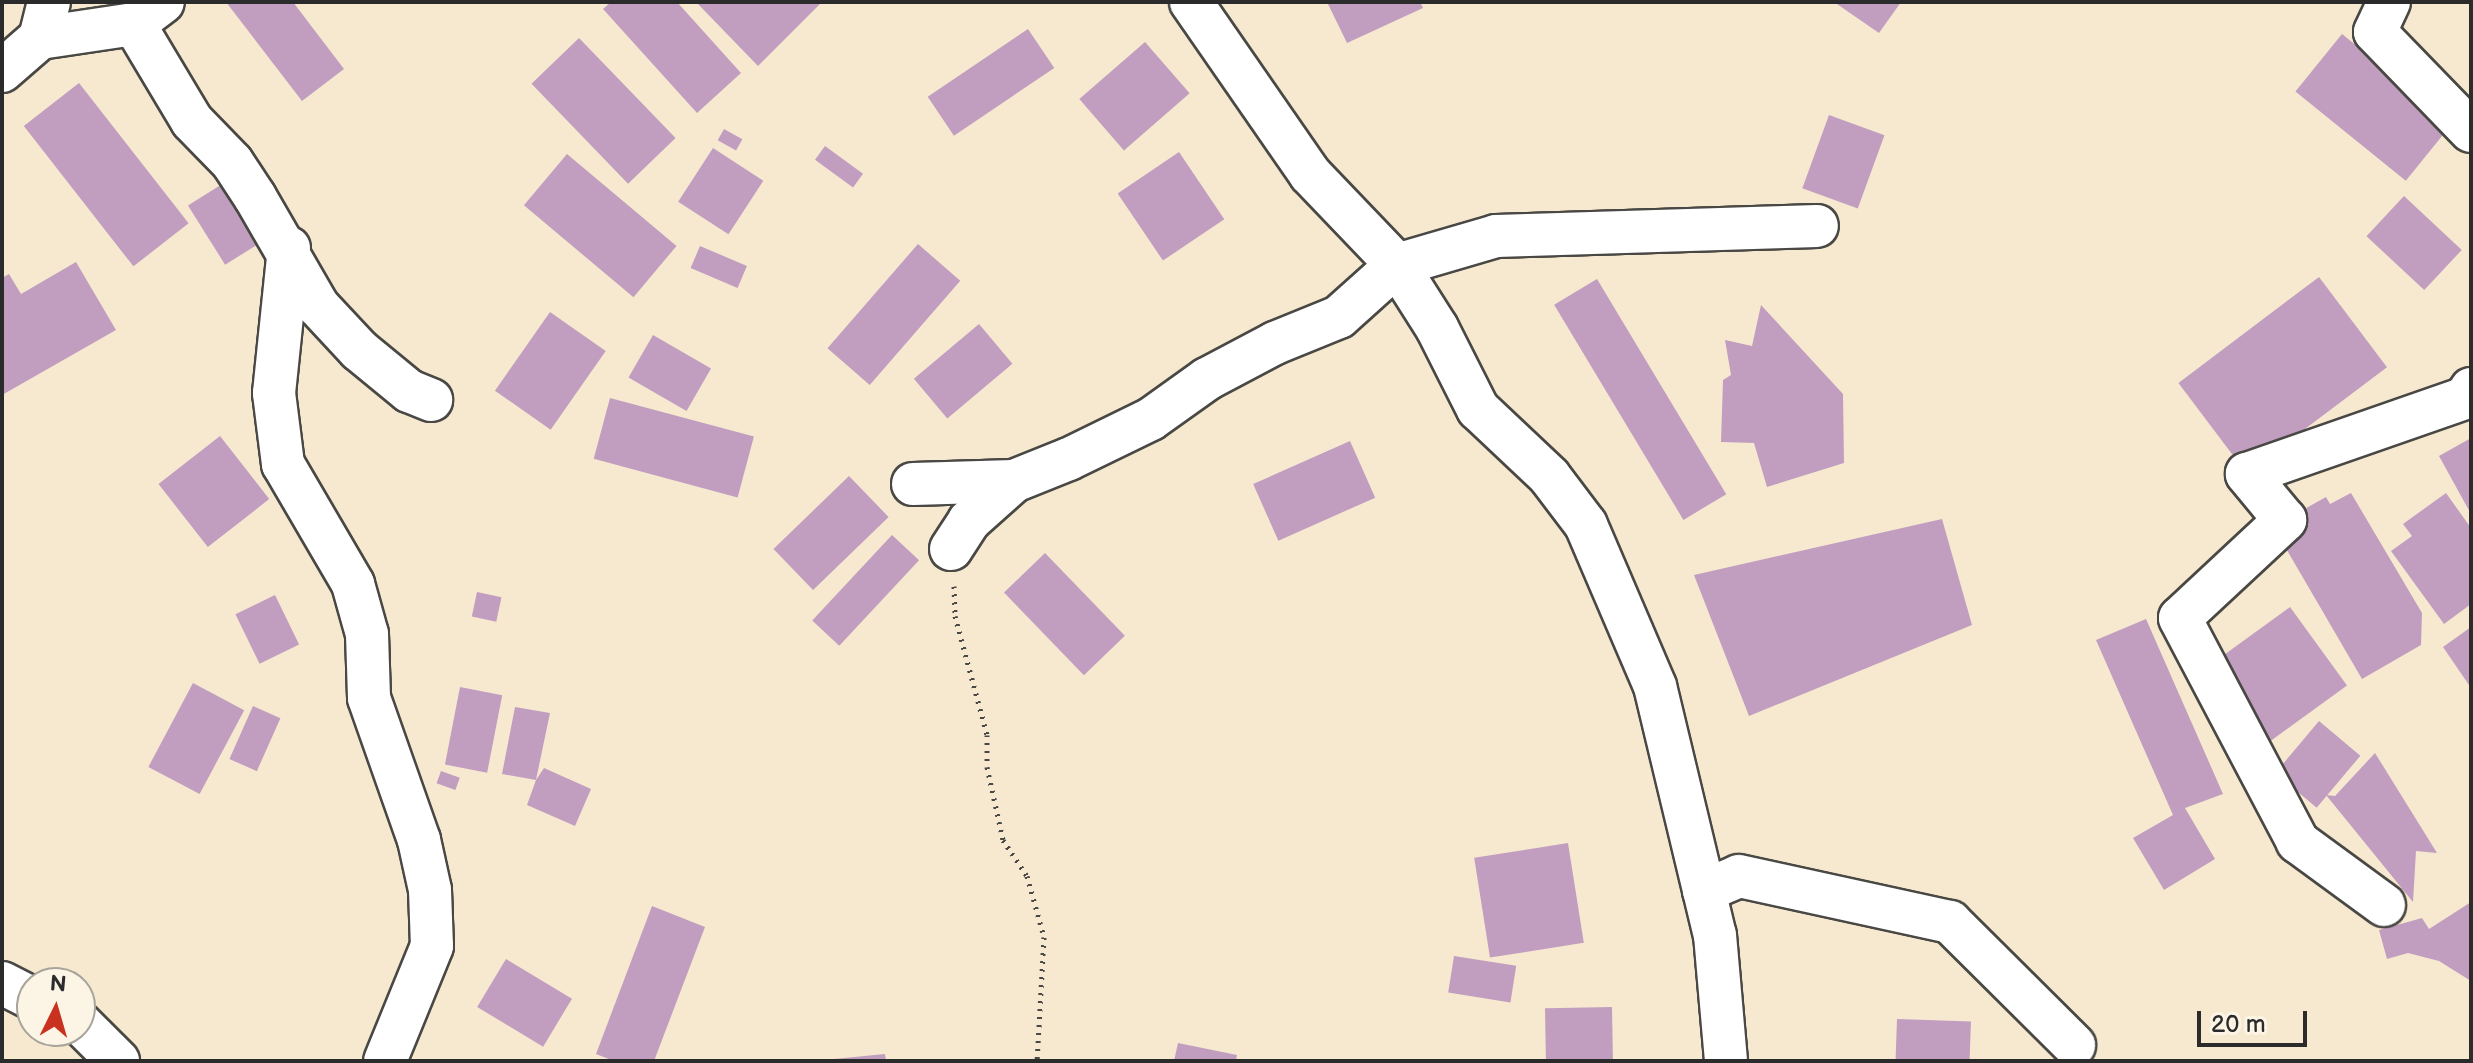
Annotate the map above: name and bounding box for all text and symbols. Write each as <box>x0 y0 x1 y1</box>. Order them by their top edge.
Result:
north arrow <box>16 967 96 1047</box>
text: N <box>49 970 67 999</box>
scale bar <box>2201 995 2311 1045</box>
text: 20 m <box>2211 1010 2266 1039</box>

